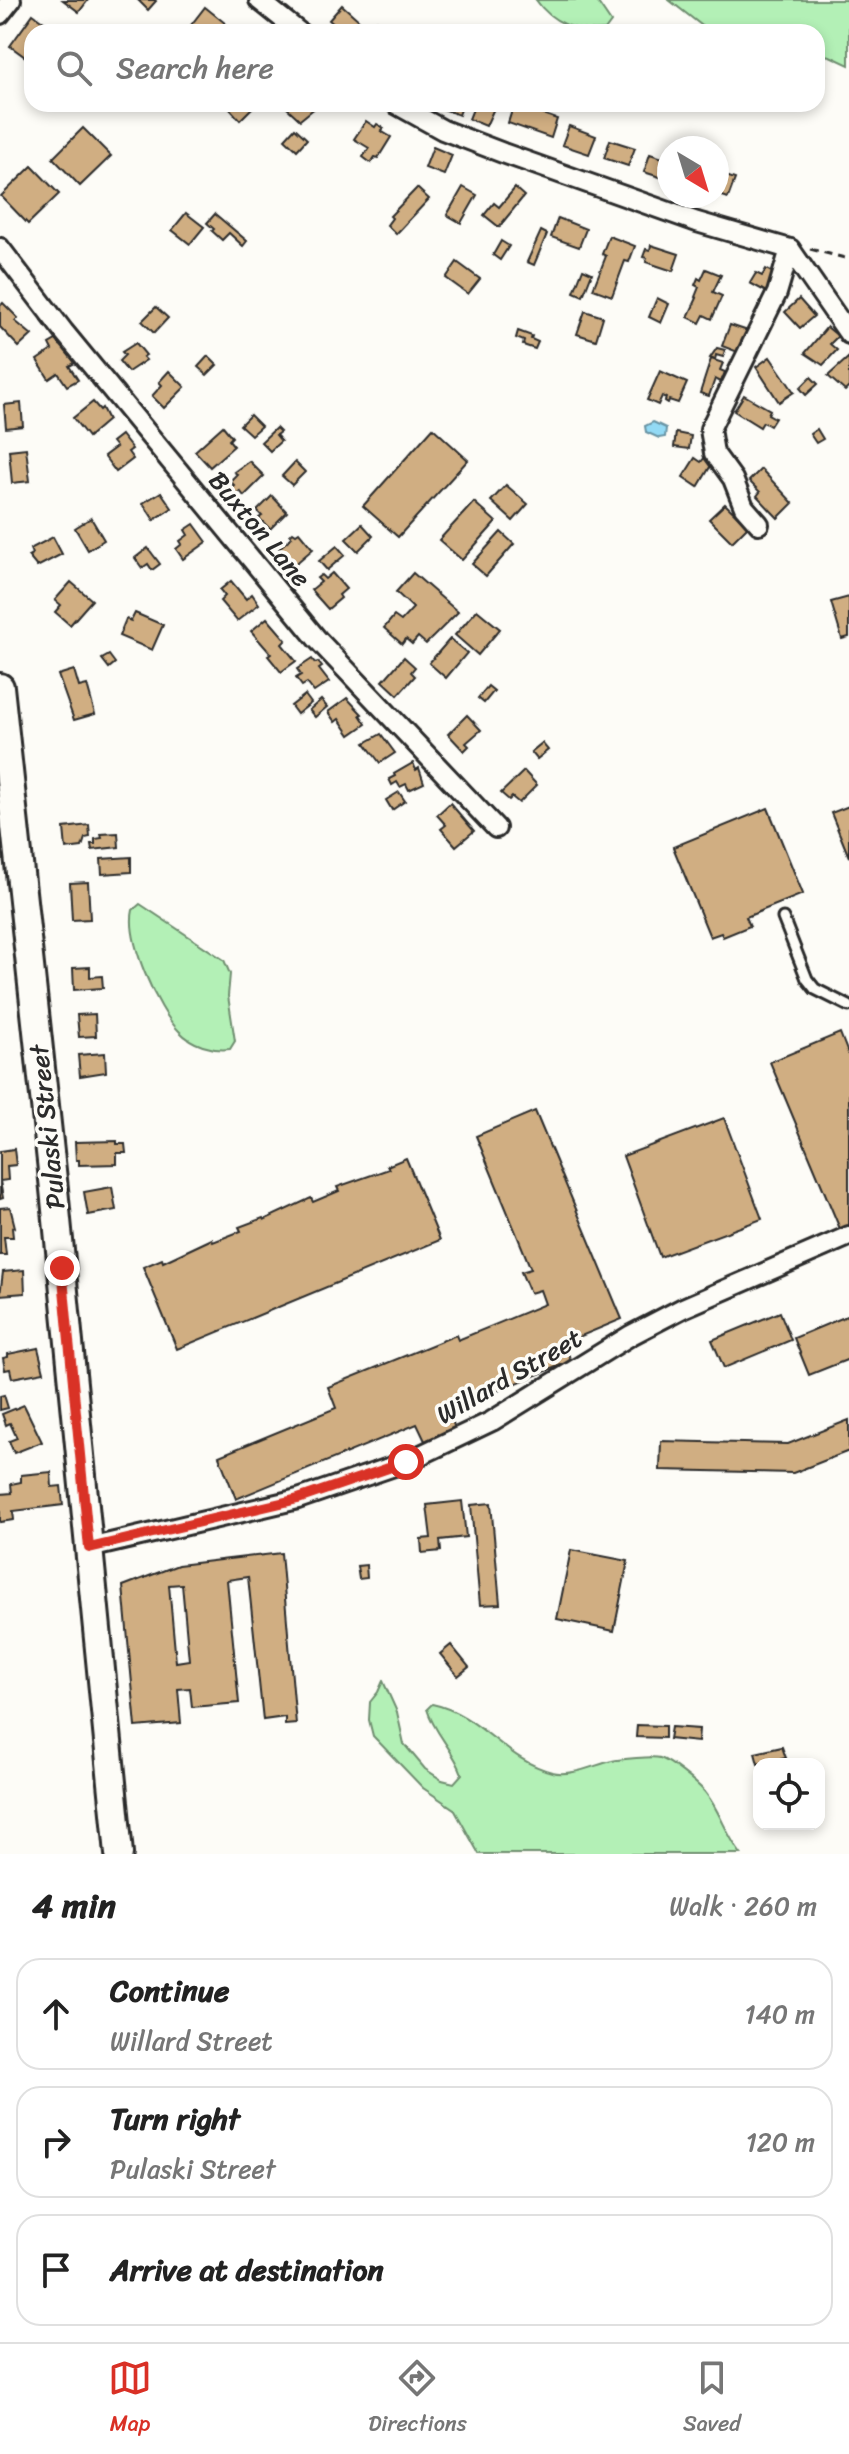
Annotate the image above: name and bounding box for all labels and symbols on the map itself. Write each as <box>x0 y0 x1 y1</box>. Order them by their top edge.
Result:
north arrow <box>657 136 729 208</box>
street label: Buxton Lane <box>197 460 323 598</box>
street label: Pulaski Street <box>15 1041 79 1212</box>
route end <box>44 1250 80 1286</box>
street label: Willard Street <box>427 1315 591 1437</box>
route start <box>388 1444 424 1480</box>

